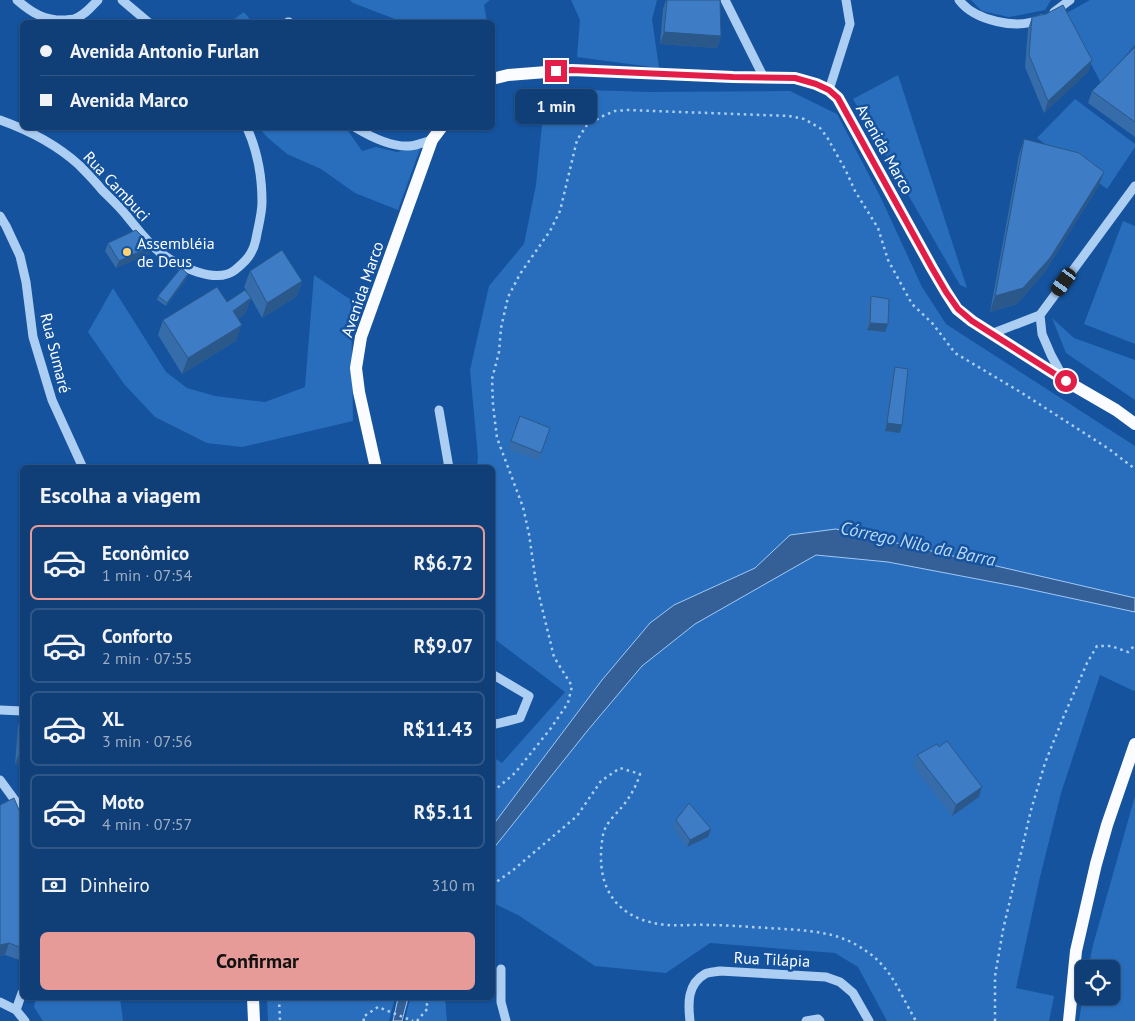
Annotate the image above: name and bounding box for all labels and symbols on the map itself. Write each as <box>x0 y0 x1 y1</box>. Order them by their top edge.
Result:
route end <box>545 60 567 82</box>
callout: 1 min <box>515 88 597 124</box>
street label: Avenida Marco <box>852 101 918 197</box>
street label: Rua Cambuci <box>79 147 155 225</box>
place label: Assembléia de Deus <box>137 233 215 271</box>
street label: Avenida Marco <box>336 239 388 339</box>
marker: Assembléia de Deus <box>121 246 133 258</box>
car <box>1049 265 1078 299</box>
street label: Rua Sumaré <box>36 311 76 395</box>
route start <box>1055 370 1077 392</box>
water label: Córrego Nilo da Barra <box>838 516 998 571</box>
street label: Rua Tilápia <box>733 947 811 971</box>

